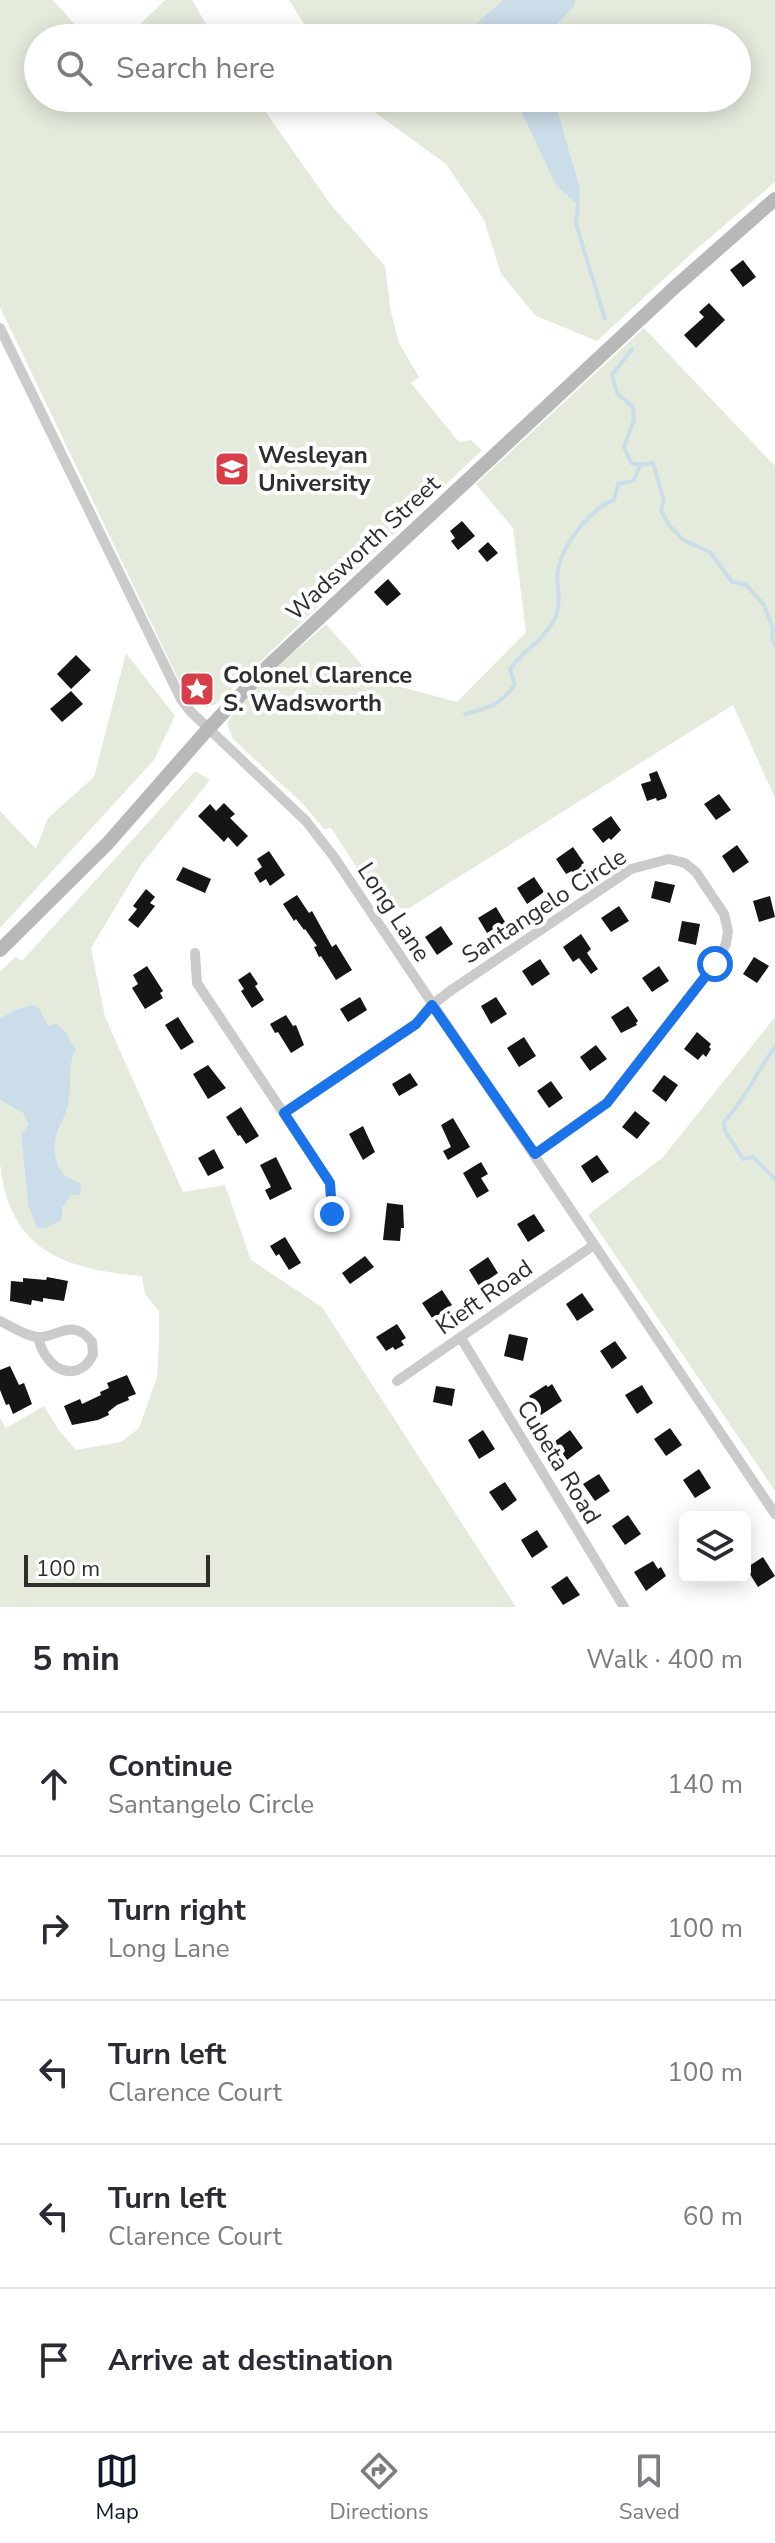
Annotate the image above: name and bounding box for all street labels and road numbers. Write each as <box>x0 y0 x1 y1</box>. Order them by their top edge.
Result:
street label: Wadsworth Street <box>279 468 447 628</box>
street label: Santangelo Circle <box>456 841 632 971</box>
street label: Long Lane <box>350 856 438 968</box>
street label: Kieft Road <box>429 1252 539 1342</box>
street label: Cubeta Road <box>509 1394 609 1530</box>

